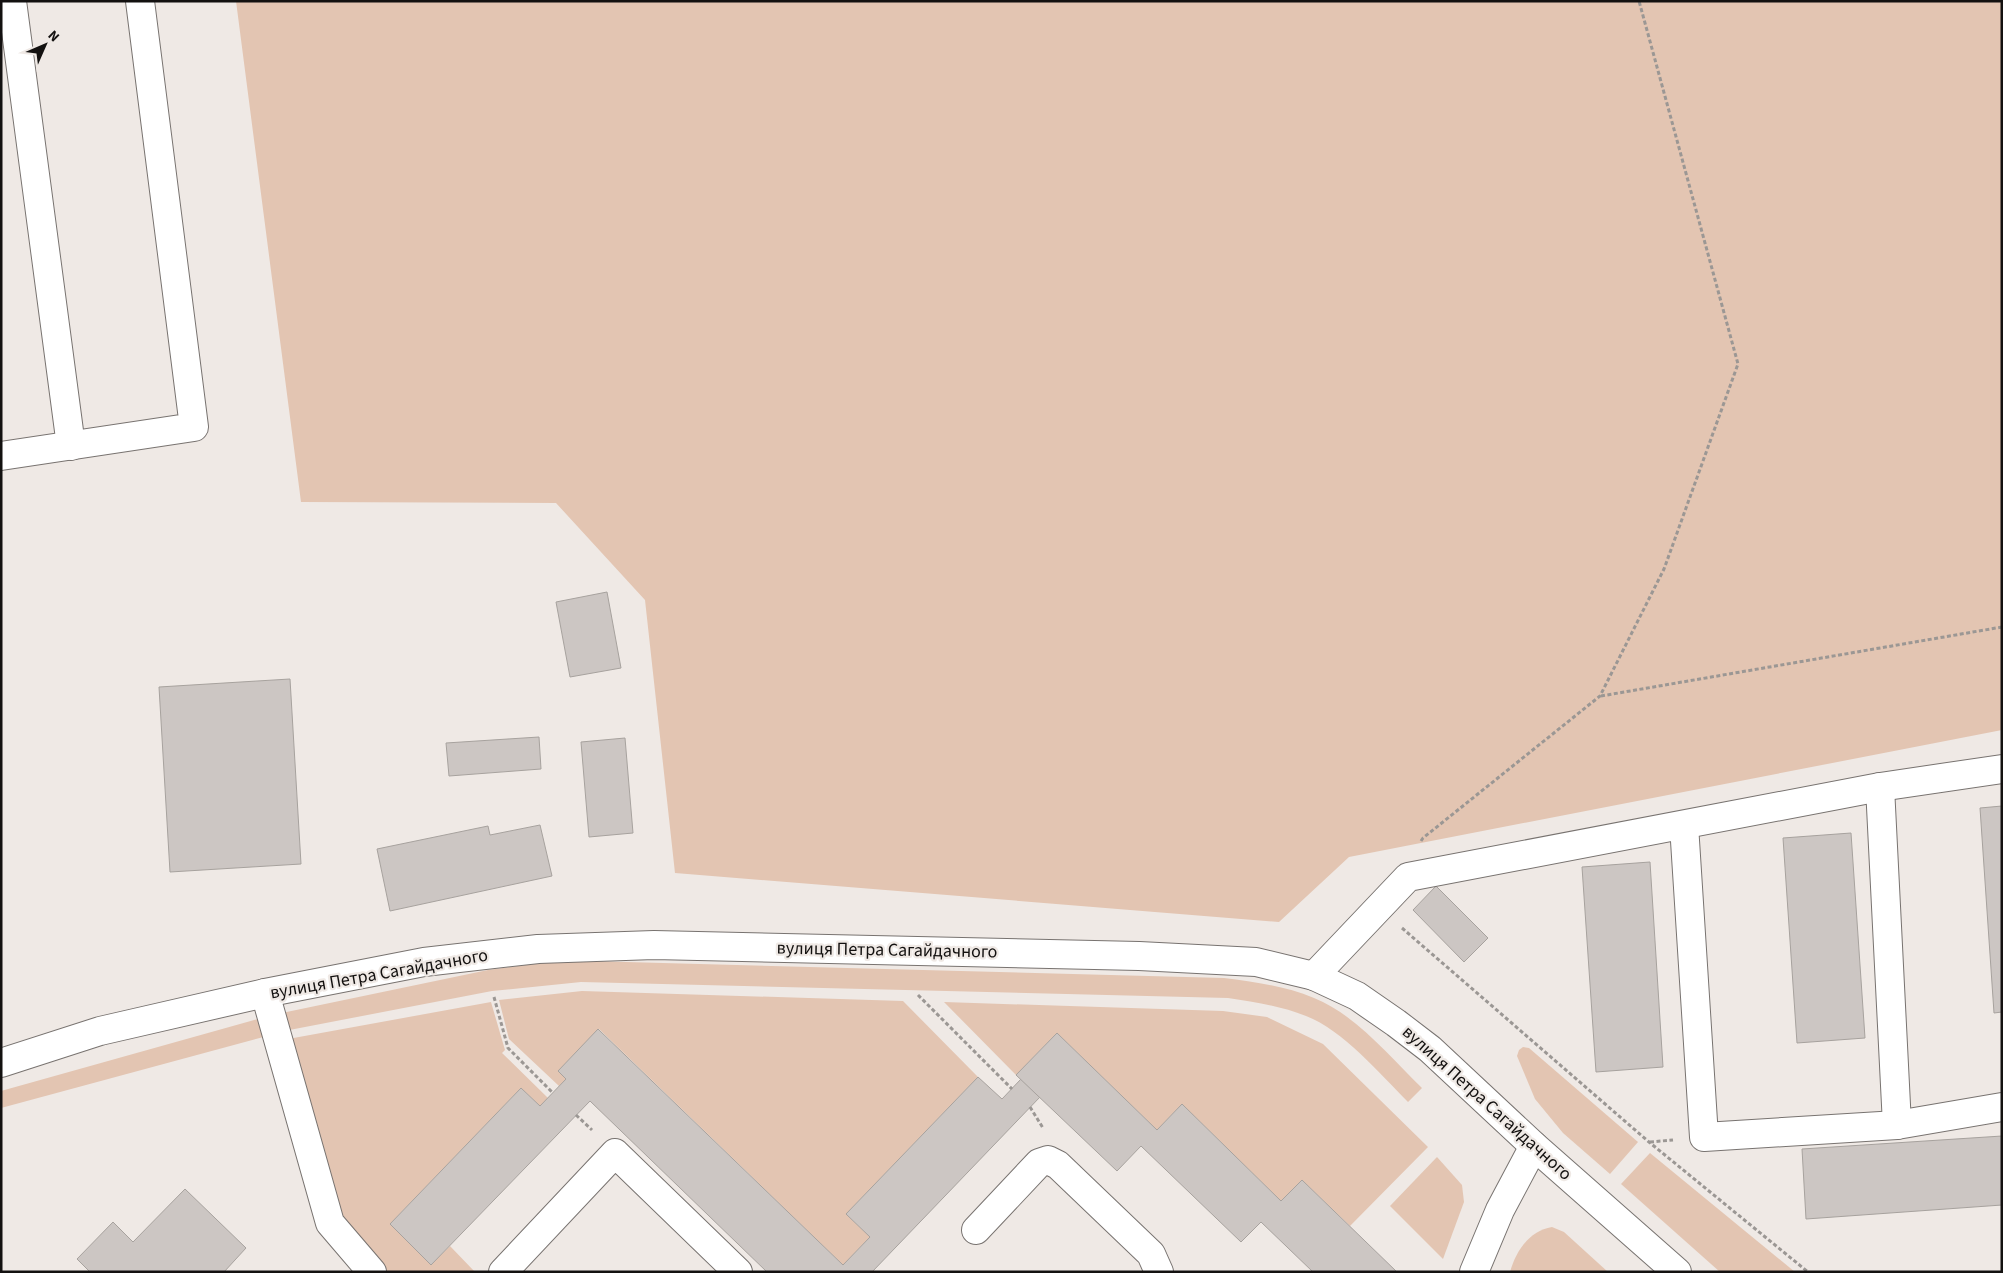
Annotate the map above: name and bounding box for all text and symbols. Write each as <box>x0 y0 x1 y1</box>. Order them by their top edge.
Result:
north arrow <box>20 20 70 70</box>
text: N <box>43 26 64 47</box>
street label: вулиця Петра Сагайдачного <box>776 936 998 964</box>
street label: вулиця Петра Сагайдачного <box>268 943 490 1005</box>
street label: вулиця Петра Сагайдачного <box>1397 1020 1577 1186</box>

